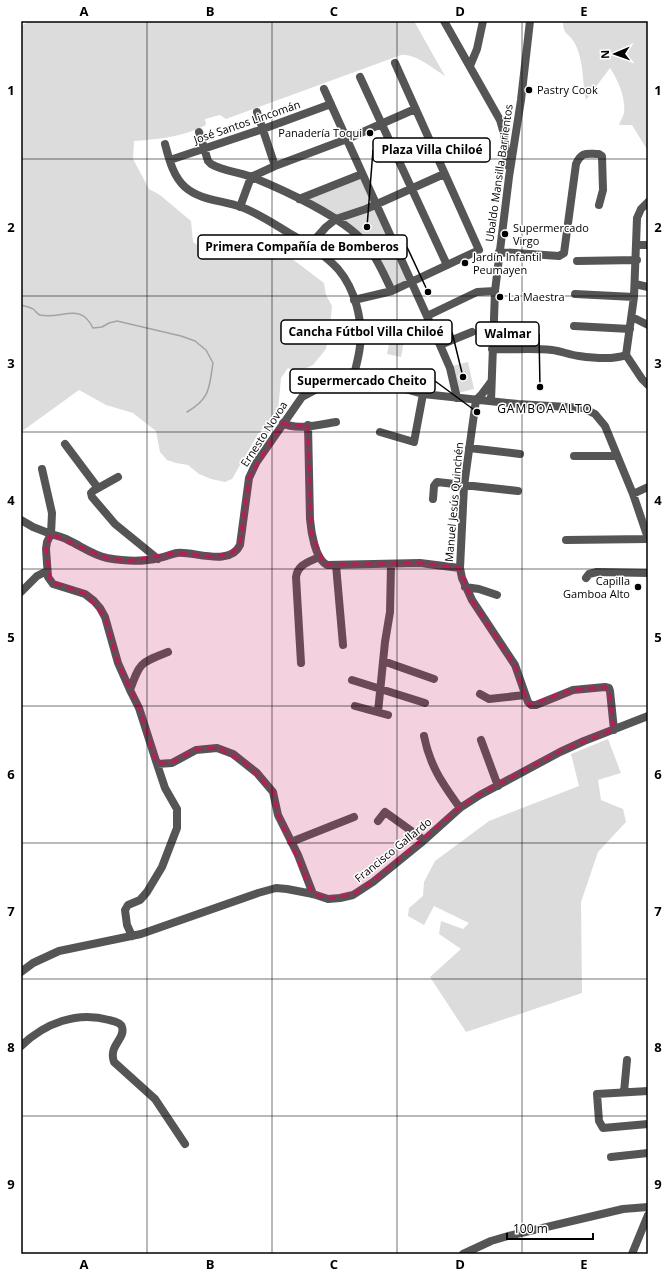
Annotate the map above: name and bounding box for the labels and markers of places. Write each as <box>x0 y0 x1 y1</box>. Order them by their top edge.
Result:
place label: Pastry Cook <box>537 82 598 97</box>
marker: Pastry Cook <box>524 85 534 95</box>
place label: Panadería Toqui <box>278 125 362 140</box>
marker: Panadería Toqui <box>365 128 375 138</box>
callout: Plaza Villa Chiloé <box>373 138 490 162</box>
place label: Supermercado Virgo <box>513 220 589 248</box>
marker: Supermercado Virgo <box>500 229 510 239</box>
callout: Primera Compañía de Bomberos <box>198 235 407 259</box>
place label: Jardín Infantil Peumayen <box>472 249 542 277</box>
marker: Jardín Infantil Peumayen <box>460 258 470 268</box>
place label: La Maestra <box>508 289 565 304</box>
marker: La Maestra <box>495 292 505 302</box>
callout: Cancha Fútbol Villa Chiloé <box>281 320 452 344</box>
callout: Walmar <box>476 322 539 346</box>
callout: Supermercado Cheito <box>290 369 435 393</box>
place label: Capilla Gamboa Alto <box>563 573 630 601</box>
marker: Capilla Gamboa Alto <box>633 582 643 592</box>

